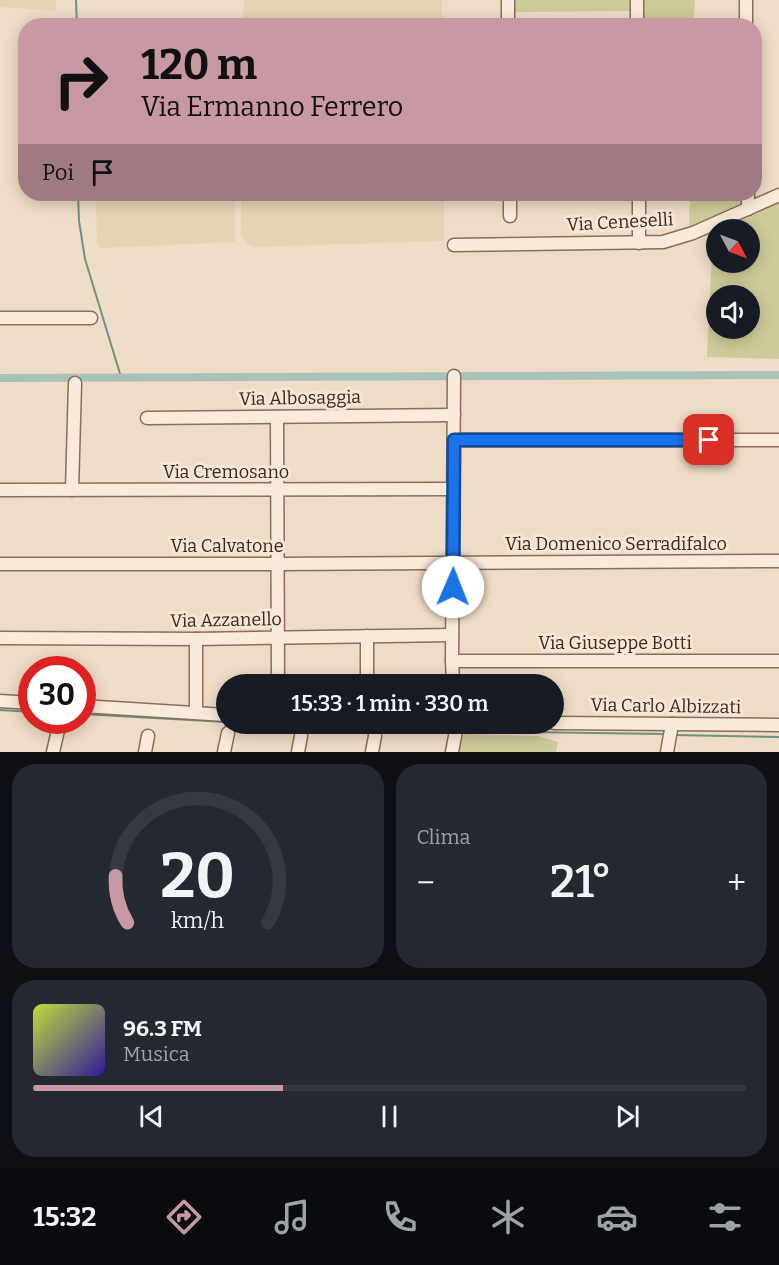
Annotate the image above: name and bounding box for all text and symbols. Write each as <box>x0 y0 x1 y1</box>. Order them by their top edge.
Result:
text: 120 m <box>141 40 257 90</box>
icon: right <box>42 42 120 120</box>
text: Via Ermanno Ferrero <box>141 91 403 123</box>
icon: arrive <box>86 156 119 189</box>
text: Poi <box>42 159 74 186</box>
street label: Via Ceneselli <box>566 208 674 236</box>
north arrow <box>706 219 760 273</box>
map controls <box>706 219 760 339</box>
button: sound <box>706 285 760 339</box>
street label: Via Albosaggia <box>239 386 361 410</box>
pin <box>683 414 734 465</box>
icon: arrive <box>692 423 725 456</box>
street label: Via Cremosano <box>163 461 289 483</box>
street label: Via Domenico Serradifalco <box>505 533 727 555</box>
street label: Via Calvatone <box>170 535 284 557</box>
position arrow <box>421 555 485 619</box>
street label: Via Azzanello <box>170 608 282 632</box>
street label: Via Giuseppe Botti <box>538 632 692 654</box>
speed limit sign: 30 <box>18 656 96 734</box>
text: 15:33 · 1 min · 330 m <box>292 690 488 717</box>
street label: Via Carlo Albizzati <box>591 694 741 718</box>
text: Clima <box>417 825 471 849</box>
text: 20 <box>160 839 235 914</box>
text: 21° <box>550 855 612 909</box>
text: − <box>417 863 435 903</box>
text: + <box>727 863 746 903</box>
text: km/h <box>171 908 224 934</box>
text: 96.3 FM <box>123 1015 202 1042</box>
text: Musica <box>123 1042 190 1066</box>
icon: previous <box>135 1100 168 1133</box>
icon: pause <box>373 1100 406 1133</box>
icon: next <box>611 1100 644 1133</box>
icon: directions <box>163 1196 205 1238</box>
icon: music <box>271 1196 313 1238</box>
icon: phone <box>379 1196 421 1238</box>
icon: climate <box>487 1196 529 1238</box>
icon: car <box>596 1196 638 1238</box>
icon: filters <box>704 1196 746 1238</box>
text: 15:32 <box>33 1201 97 1233</box>

